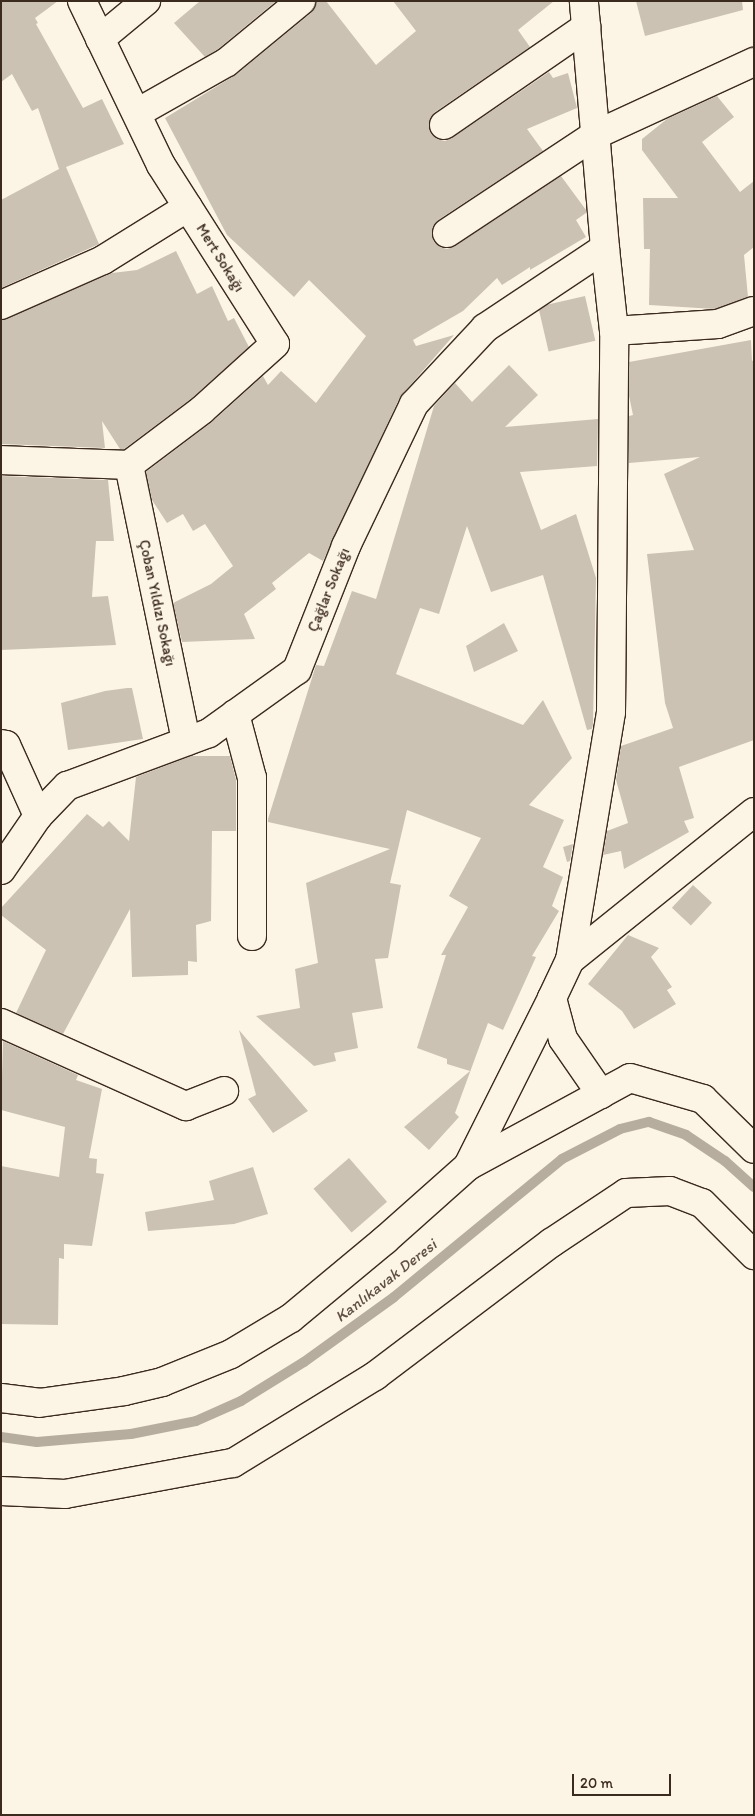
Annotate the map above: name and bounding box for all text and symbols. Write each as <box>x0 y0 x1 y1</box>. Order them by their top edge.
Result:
street label: Mert Sokağı <box>192 221 248 295</box>
street label: Çoban Yıldızı Sokağı <box>135 538 179 668</box>
street label: Çağlar Sokağı <box>304 546 354 634</box>
water label: Kanlıkavak Deresi <box>331 1235 441 1327</box>
scale bar <box>575 1764 674 1796</box>
text: 20 m <box>580 1774 613 1792</box>

